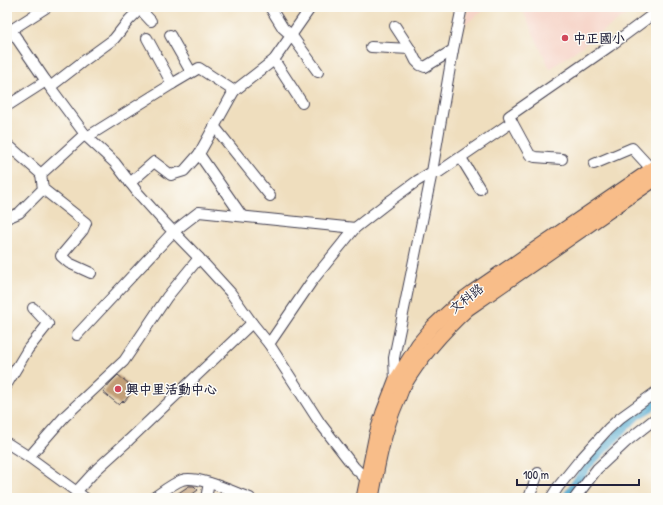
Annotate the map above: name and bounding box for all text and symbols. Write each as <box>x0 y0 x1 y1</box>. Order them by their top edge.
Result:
place label: 中正國小 <box>573 29 625 47</box>
marker: 中正國小 <box>560 33 570 43</box>
street label: 文科路 <box>445 279 487 317</box>
place label: 興中里活動中心 <box>126 380 217 398</box>
marker: 興中里活動中心 <box>113 384 123 394</box>
scale bar <box>517 461 639 487</box>
text: 100 m <box>523 466 549 483</box>

